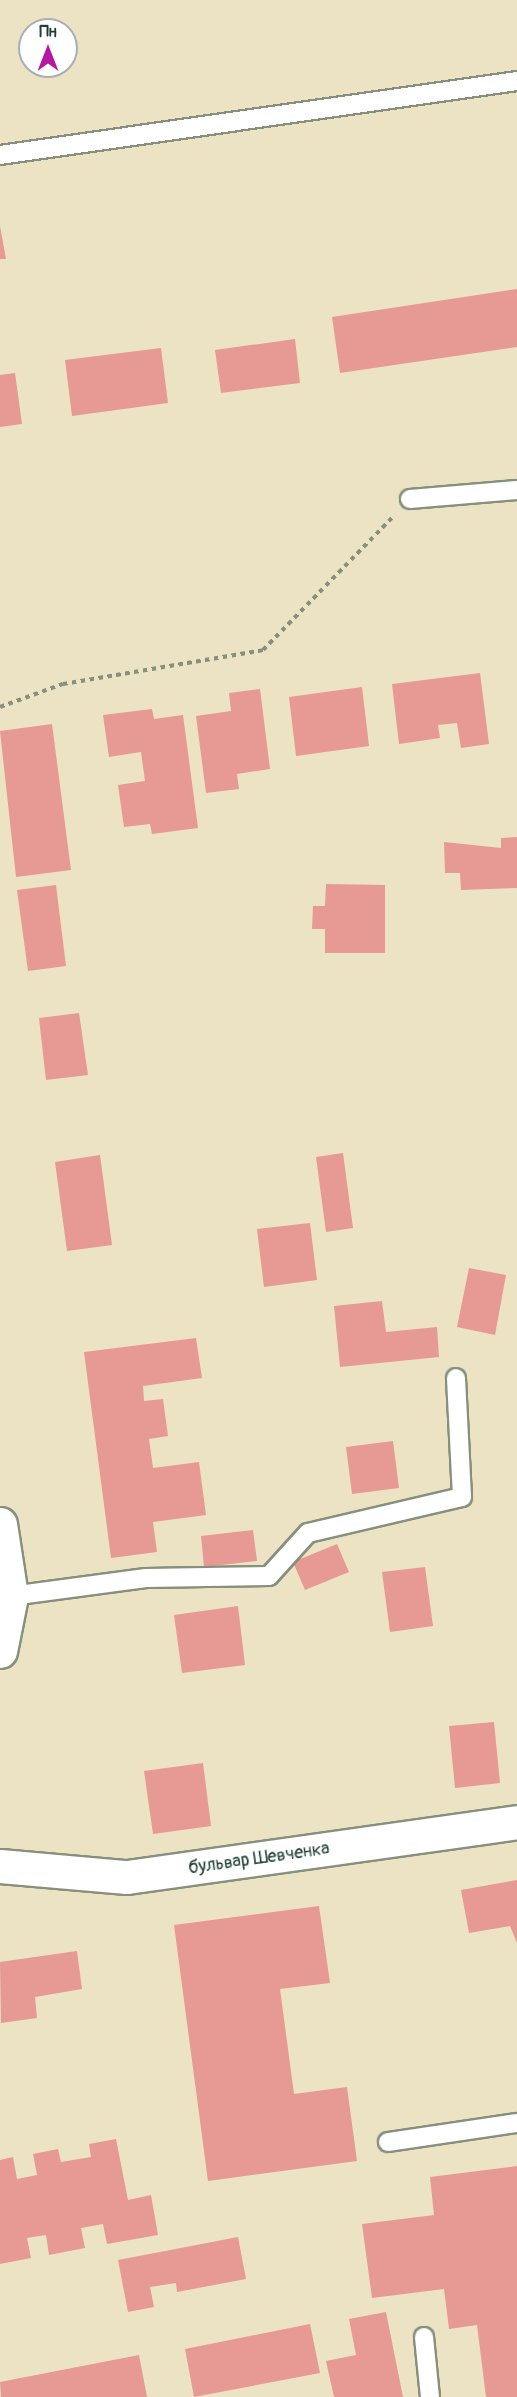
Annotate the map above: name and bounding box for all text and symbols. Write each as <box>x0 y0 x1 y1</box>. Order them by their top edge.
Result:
north arrow <box>18 18 78 78</box>
text: Пн <box>39 22 57 42</box>
street label: бульвар Шевченка <box>187 1838 331 1880</box>

